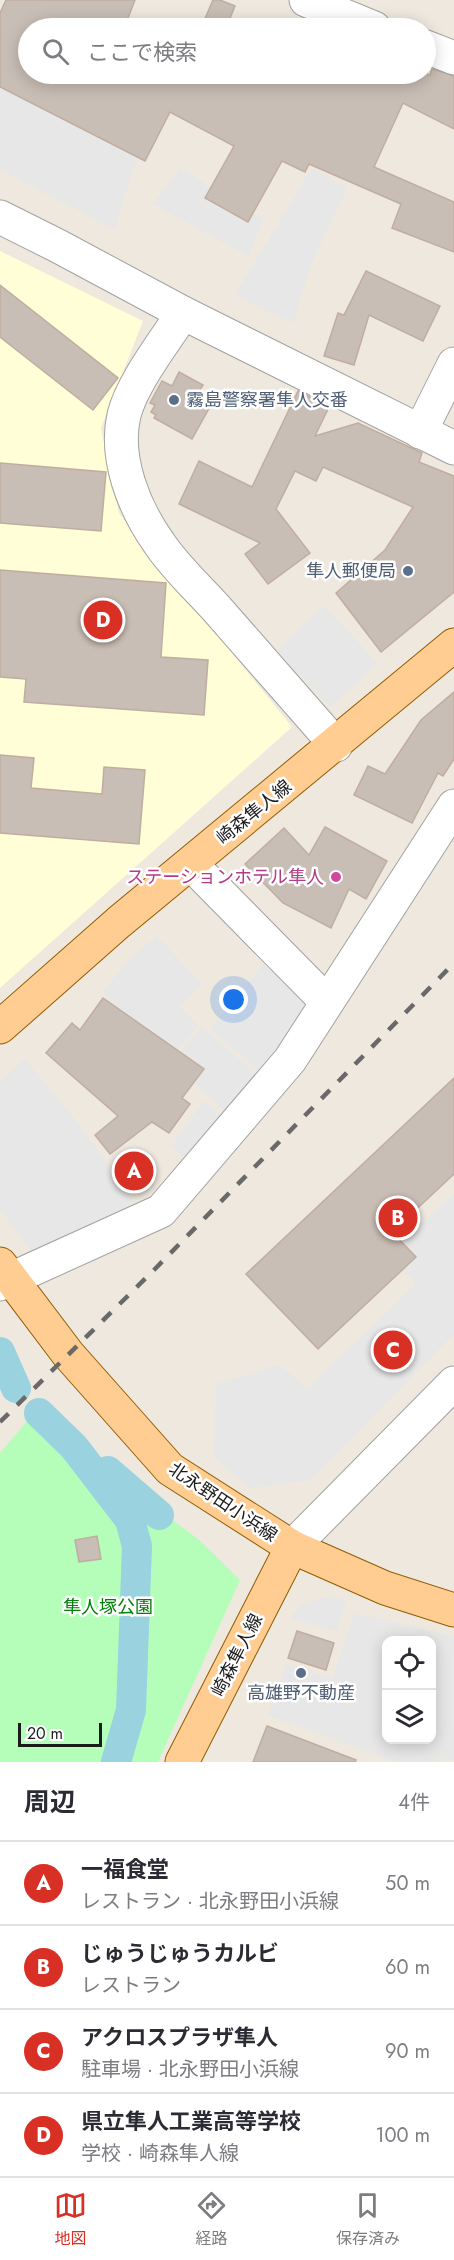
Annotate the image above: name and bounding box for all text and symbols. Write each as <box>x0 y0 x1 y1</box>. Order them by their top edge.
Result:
search box <box>18 18 436 84</box>
icon: search <box>39 35 72 68</box>
text: ここで検索 <box>87 36 197 68</box>
place label: 霧島警察署隼人交番 <box>186 387 348 413</box>
marker: 霧島警察署隼人交番 <box>167 393 181 407</box>
place label: 隼人郵便局 <box>306 558 396 584</box>
marker: 隼人郵便局 <box>401 564 415 578</box>
pin: D <box>84 598 122 642</box>
street label: 崎森隼人線 <box>211 774 297 850</box>
place label: ステーションホテル隼人 <box>126 864 324 890</box>
marker: ステーションホテル隼人 <box>329 870 343 884</box>
your location <box>219 985 248 1014</box>
pin: A <box>114 1148 154 1194</box>
pin: B <box>378 1196 418 1240</box>
pin: C <box>374 1328 412 1372</box>
street label: 北永野田小浜線 <box>164 1456 282 1548</box>
park label: 隼人塚公園 <box>63 1594 153 1620</box>
street label: 崎森隼人線 <box>205 1609 269 1701</box>
map controls <box>382 1636 436 1744</box>
button: locate <box>382 1636 436 1690</box>
marker: 高雄野不動産 <box>294 1666 308 1680</box>
place label: 高雄野不動産 <box>247 1680 355 1706</box>
button: layers <box>382 1690 436 1744</box>
scale bar <box>18 1720 102 1748</box>
text: 20 m <box>27 1722 63 1745</box>
text: 周辺 <box>24 1783 76 1821</box>
text: 4件 <box>398 1788 430 1817</box>
text: 一福食堂 <box>81 1853 169 1885</box>
text: A <box>36 1869 51 1898</box>
text: 50 m <box>385 1869 430 1898</box>
text: レストラン · 北永野田小浜線 <box>81 1887 339 1916</box>
text: じゅうじゅうカルビ <box>81 1937 279 1969</box>
text: B <box>37 1953 50 1982</box>
text: 60 m <box>385 1953 430 1982</box>
text: レストラン <box>81 1971 181 2000</box>
text: アクロスプラザ隼人 <box>81 2021 278 2053</box>
text: C <box>36 2037 51 2066</box>
text: 90 m <box>385 2037 430 2066</box>
text: 駐車場 · 北永野田小浜線 <box>81 2055 299 2084</box>
text: 県立隼人工業高等学校 <box>81 2105 301 2137</box>
text: D <box>36 2121 51 2150</box>
text: 100 m <box>375 2121 430 2150</box>
text: 学校 · 崎森隼人線 <box>81 2139 239 2168</box>
tab: 地図 <box>54 2189 87 2250</box>
tab: 経路 <box>195 2189 228 2250</box>
tab: 保存済み <box>336 2189 400 2250</box>

